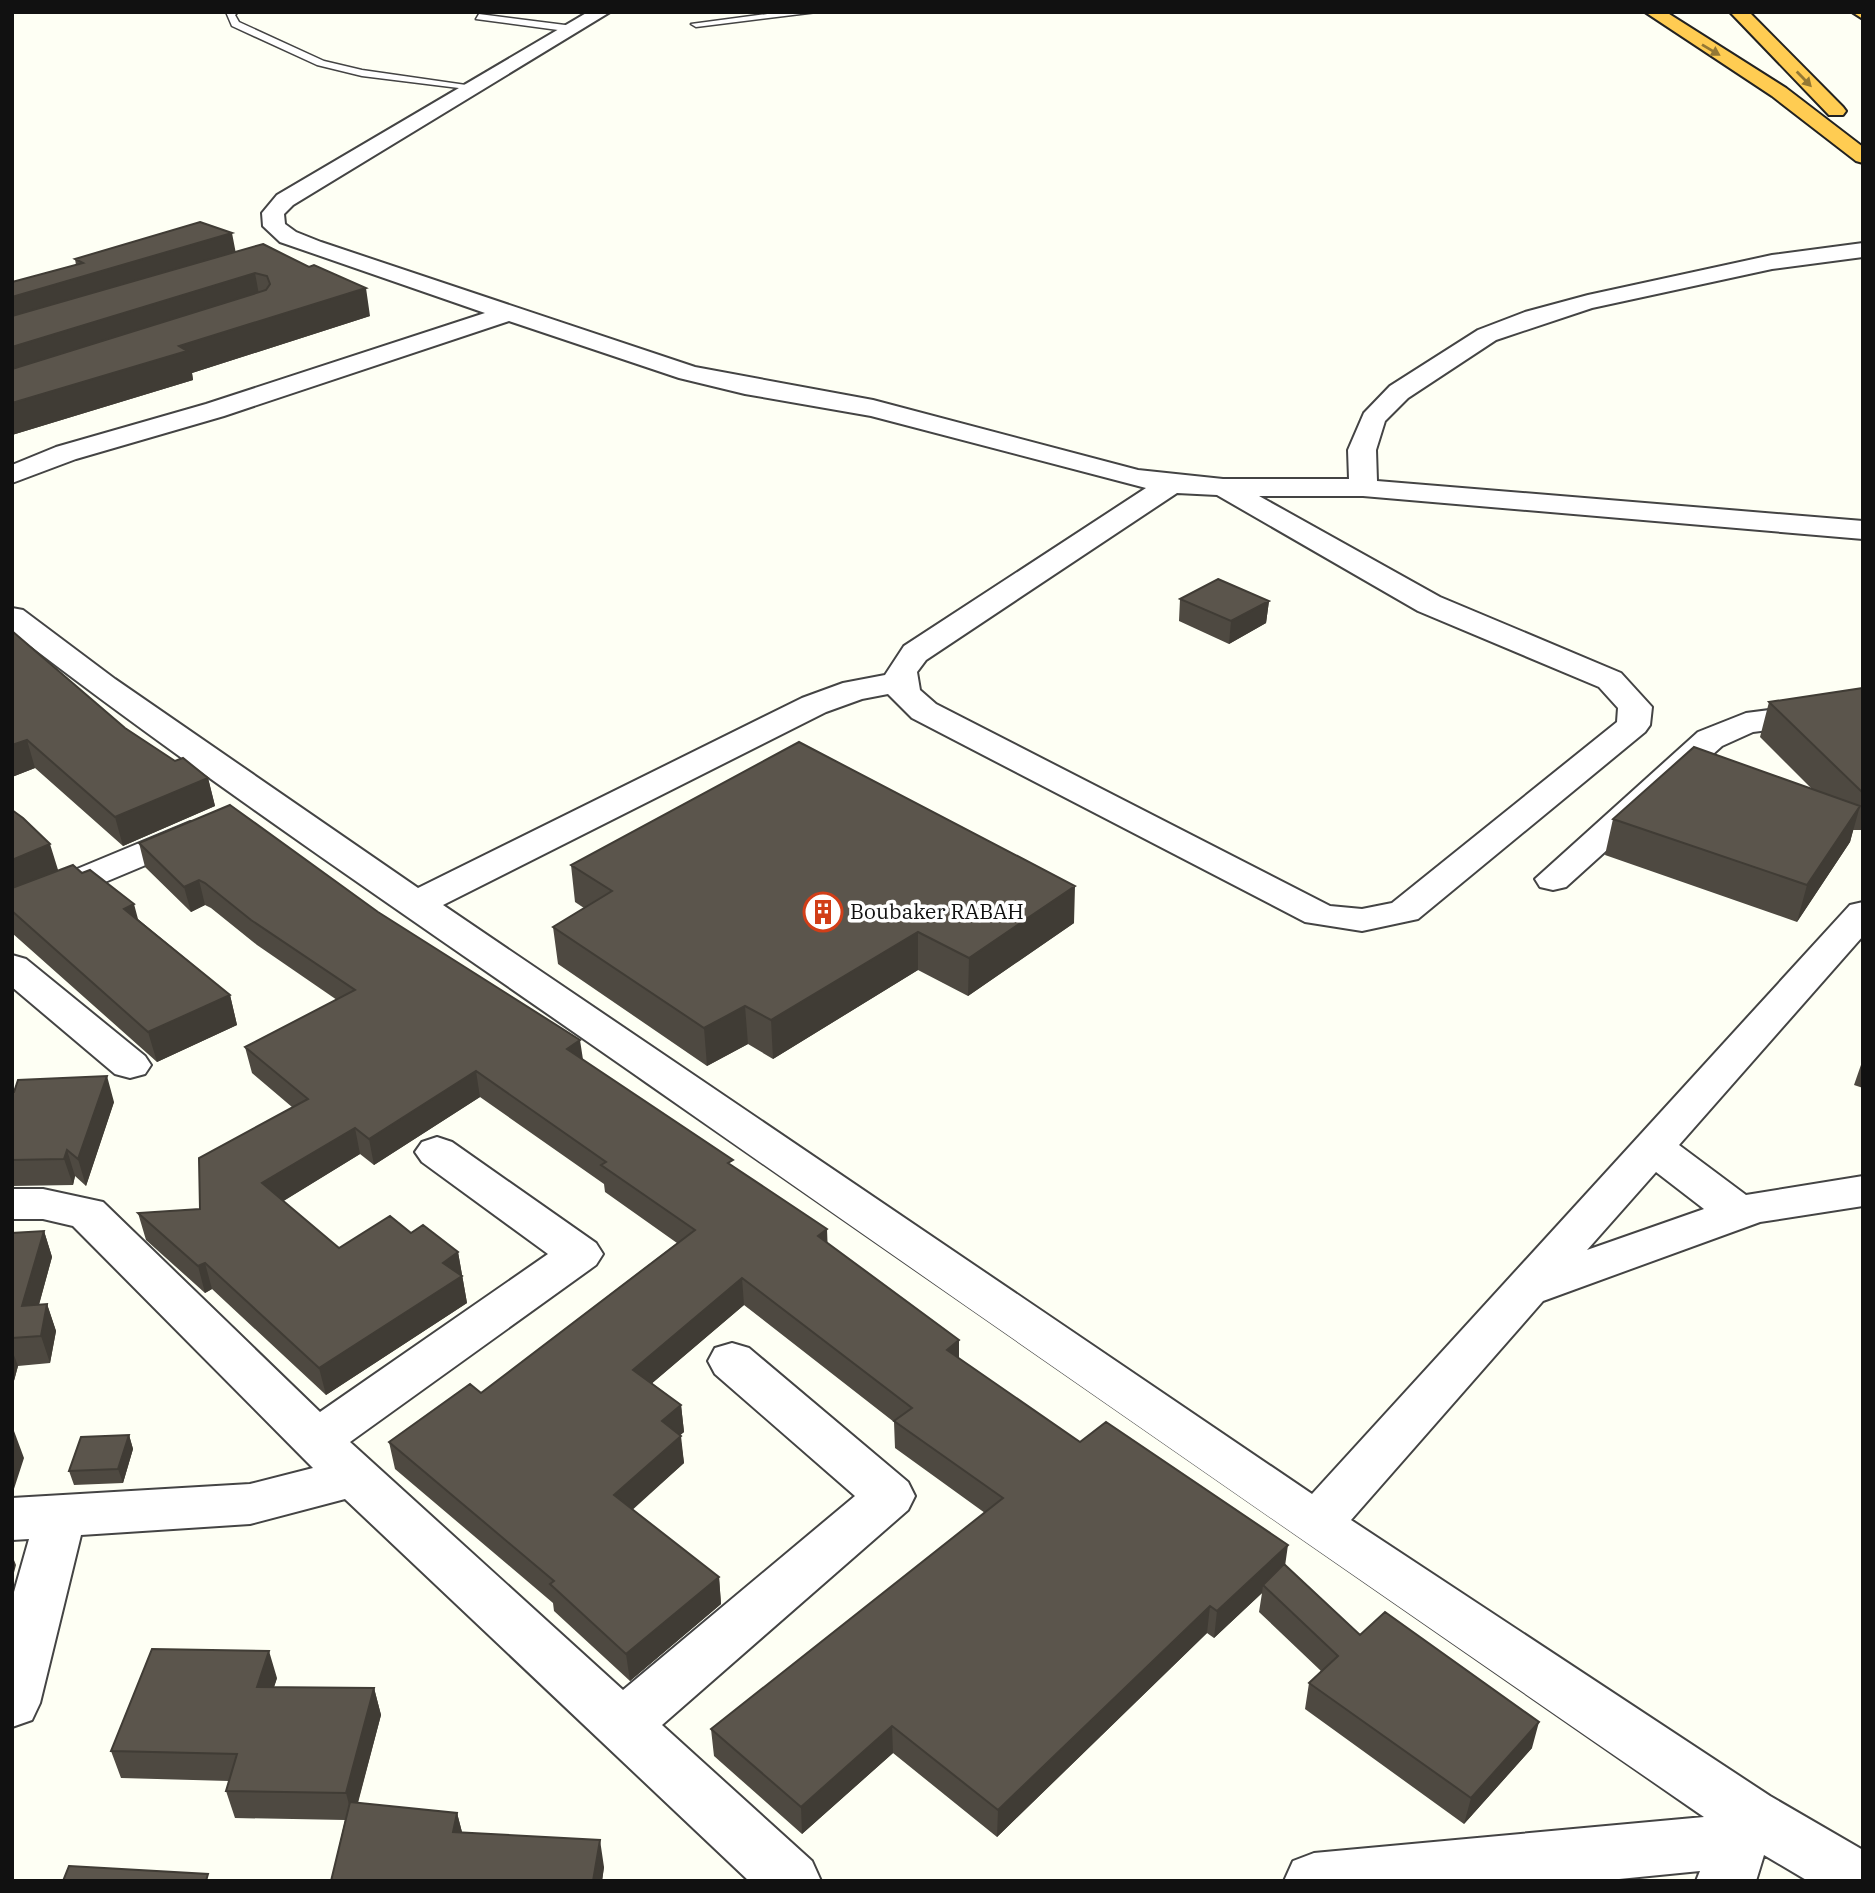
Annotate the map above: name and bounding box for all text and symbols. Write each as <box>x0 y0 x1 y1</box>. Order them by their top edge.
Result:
one-way arrow <box>1701 44 1720 56</box>
one-way arrow <box>1796 70 1813 87</box>
building icon: Boubaker RABAH <box>802 891 844 933</box>
place label: Boubaker RABAH <box>850 897 1024 925</box>

